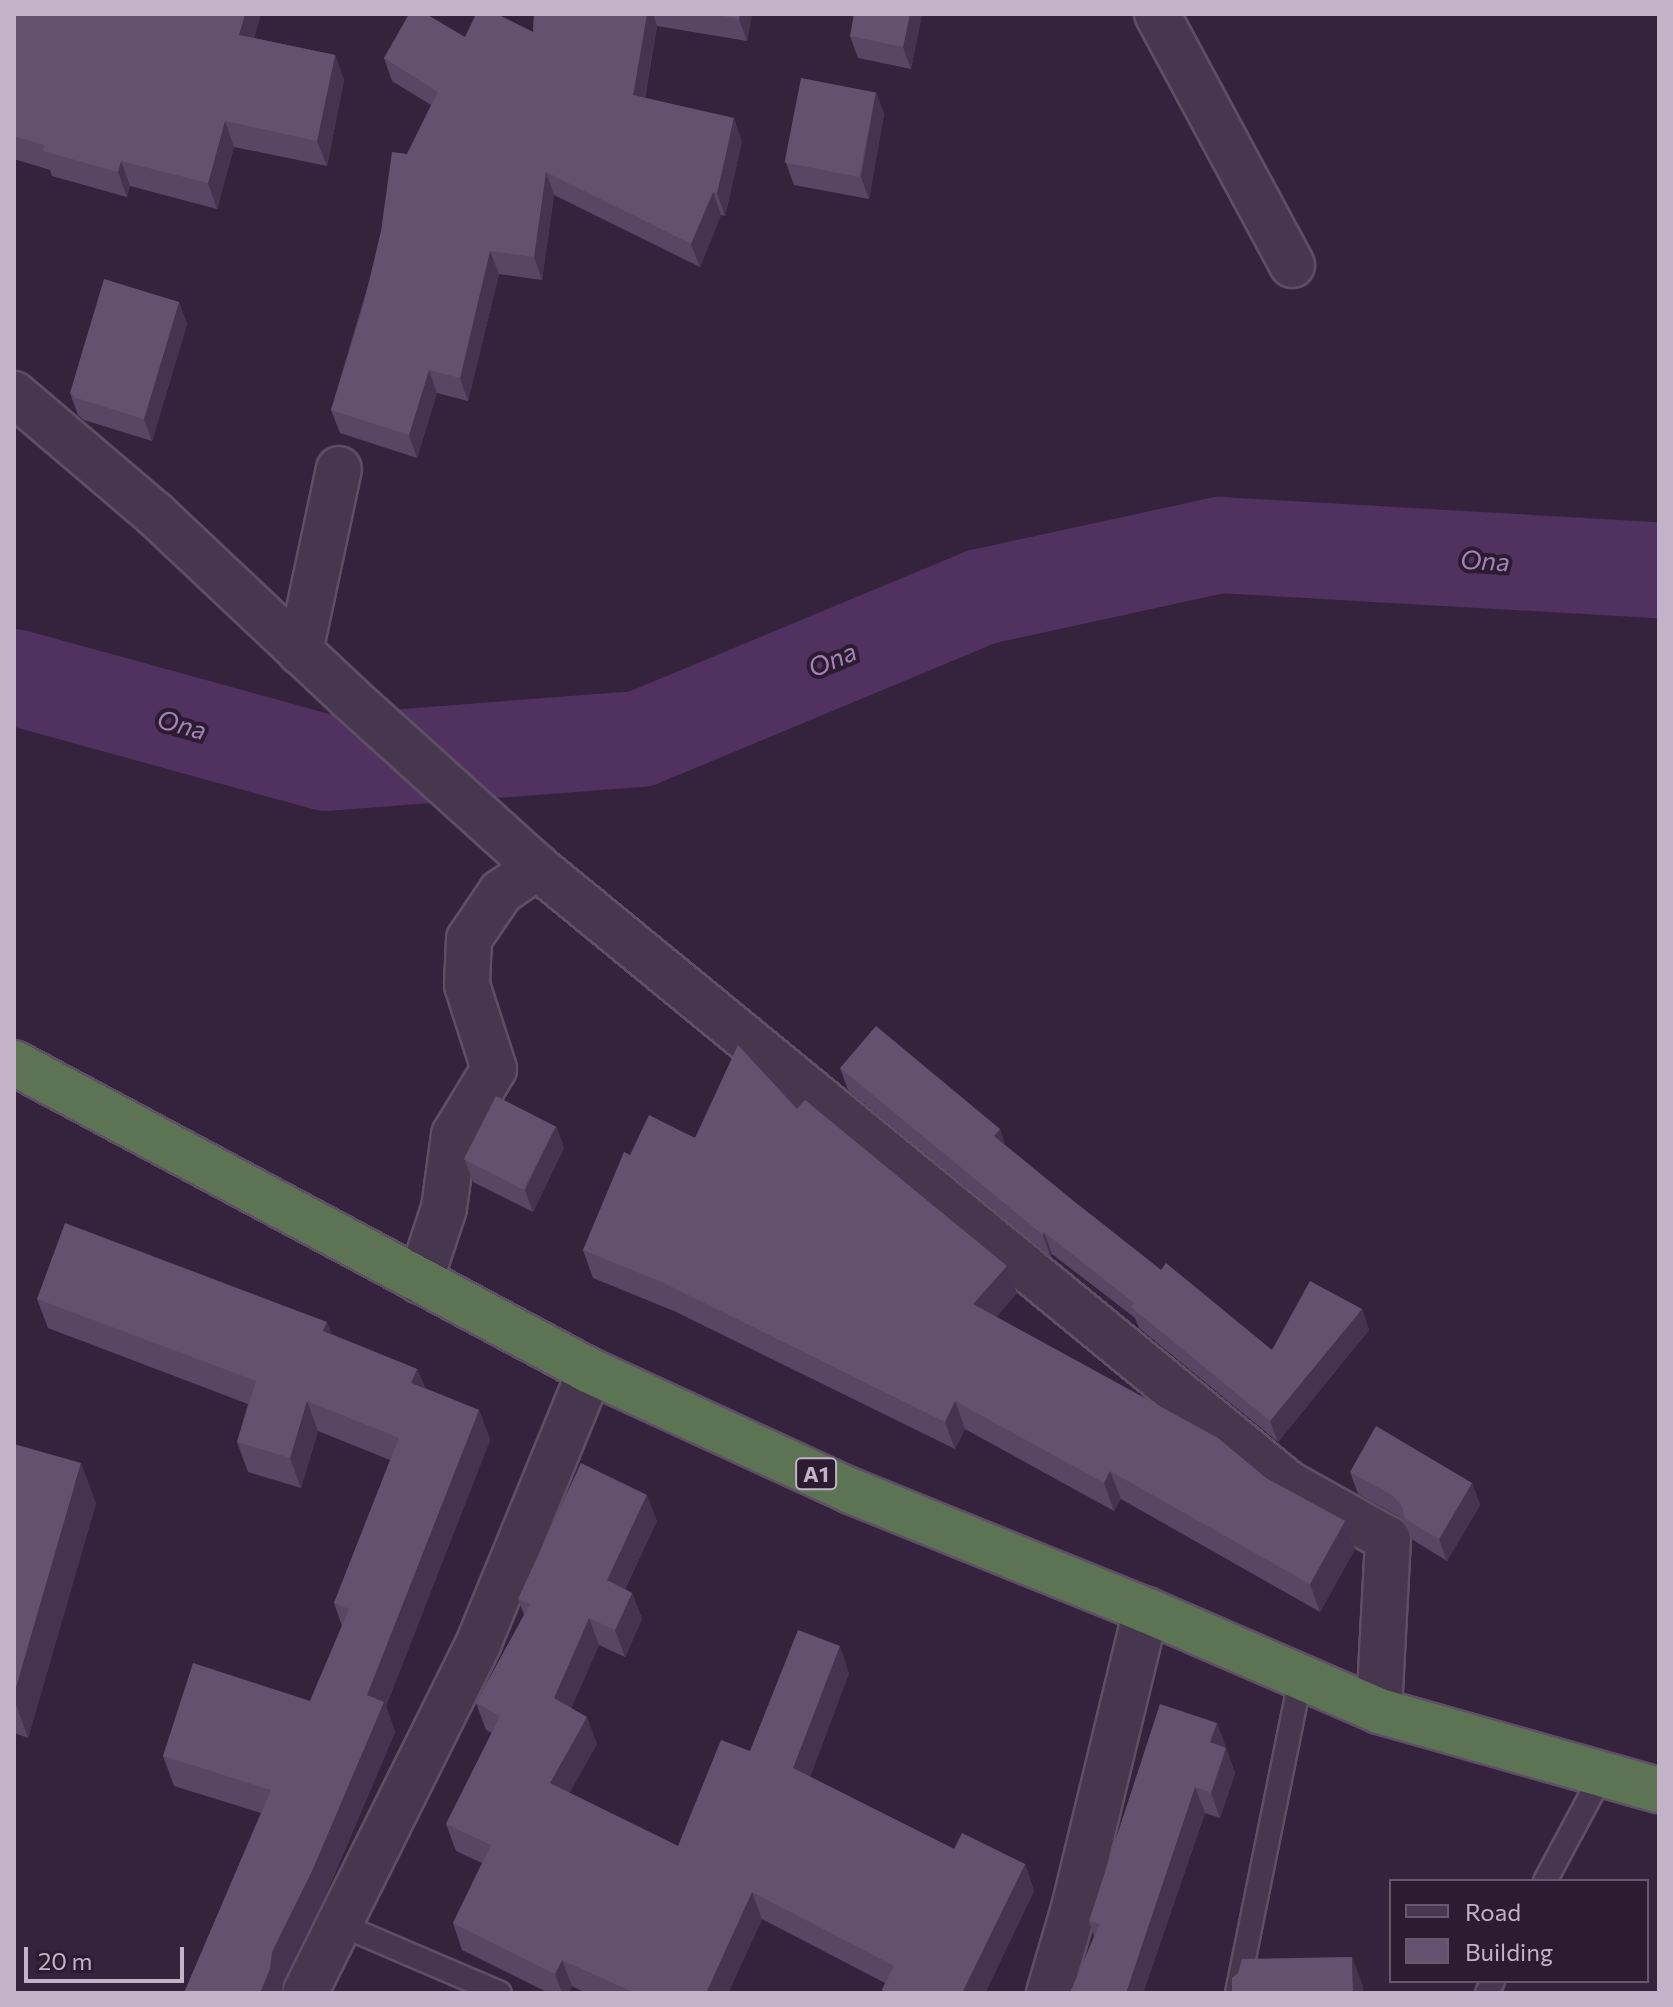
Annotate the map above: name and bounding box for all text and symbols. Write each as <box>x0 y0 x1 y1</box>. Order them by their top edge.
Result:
water label: Ona <box>1459 543 1511 577</box>
water label: Ona <box>803 635 861 683</box>
water label: Ona <box>154 702 210 746</box>
road number: A1 <box>794 1456 838 1492</box>
legend <box>1389 1879 1649 1983</box>
text: Road <box>1465 1897 1521 1926</box>
scale bar <box>28 1931 188 1981</box>
text: Building <box>1465 1937 1553 1966</box>
text: 20 m <box>38 1946 92 1975</box>

